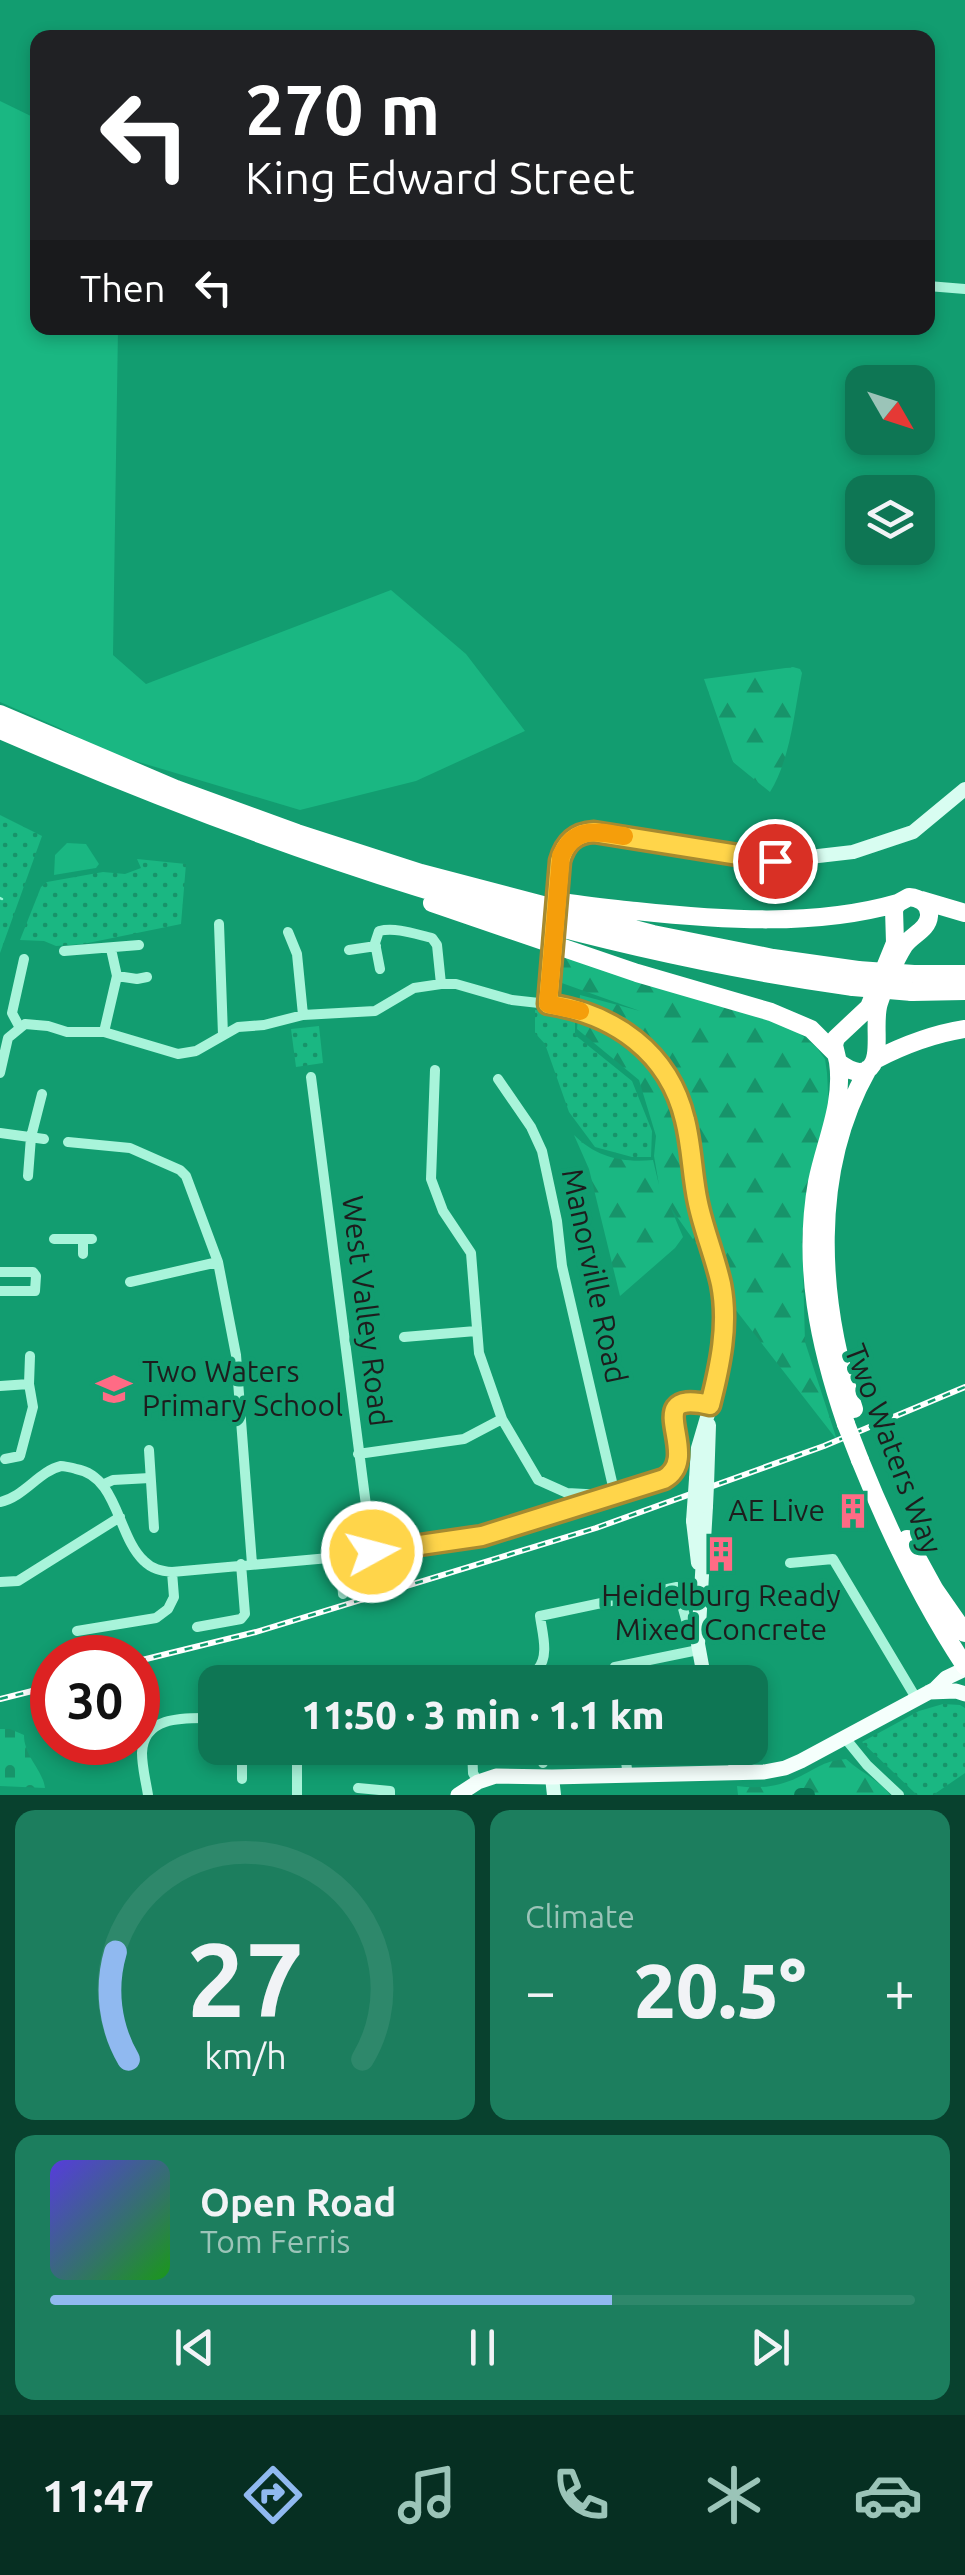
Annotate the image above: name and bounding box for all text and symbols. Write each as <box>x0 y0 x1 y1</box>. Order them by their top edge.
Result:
icon: left <box>80 70 210 200</box>
text: 270 m <box>245 70 440 148</box>
text: King Edward Street <box>245 152 635 203</box>
icon: left <box>186 260 241 315</box>
text: Then <box>80 267 166 309</box>
north arrow <box>845 365 935 455</box>
map controls <box>845 365 935 565</box>
button: layers <box>845 475 935 565</box>
pin <box>733 819 818 904</box>
icon: arrive <box>748 834 803 889</box>
street label: Manorville Road <box>556 1165 634 1386</box>
street label: West Valley Road <box>336 1194 398 1428</box>
street label: Two Waters Way <box>838 1339 949 1558</box>
place label: Two Waters Primary School <box>142 1354 343 1422</box>
school or university icon: Two Waters Primary School <box>95 1370 133 1408</box>
building icon: AE Live <box>834 1492 872 1530</box>
place label: AE Live <box>728 1493 825 1527</box>
position arrow <box>320 1500 424 1604</box>
building icon: Heidelburg Ready Mixed Concrete <box>702 1535 740 1573</box>
place label: Heidelburg Ready Mixed Concrete <box>601 1578 841 1646</box>
speed limit sign: 30 <box>30 1635 160 1765</box>
text: 11:50 · 3 min · 1.1 km <box>301 1694 665 1736</box>
text: Climate <box>525 1898 635 1934</box>
text: 27 <box>186 1920 304 2037</box>
text: 20.5° <box>634 1948 806 2032</box>
text: − <box>525 1960 556 2021</box>
text: + <box>884 1960 915 2021</box>
text: km/h <box>204 2036 286 2076</box>
text: Open Road <box>200 2181 396 2223</box>
text: Tom Ferris <box>200 2223 350 2259</box>
icon: previous <box>167 2320 222 2375</box>
icon: pause <box>455 2320 510 2375</box>
icon: next <box>743 2320 798 2375</box>
icon: directions <box>238 2460 308 2530</box>
icon: music <box>392 2460 462 2530</box>
icon: phone <box>546 2460 616 2530</box>
icon: climate <box>699 2460 769 2530</box>
icon: car <box>853 2460 923 2530</box>
text: 11:47 <box>42 2470 154 2521</box>

